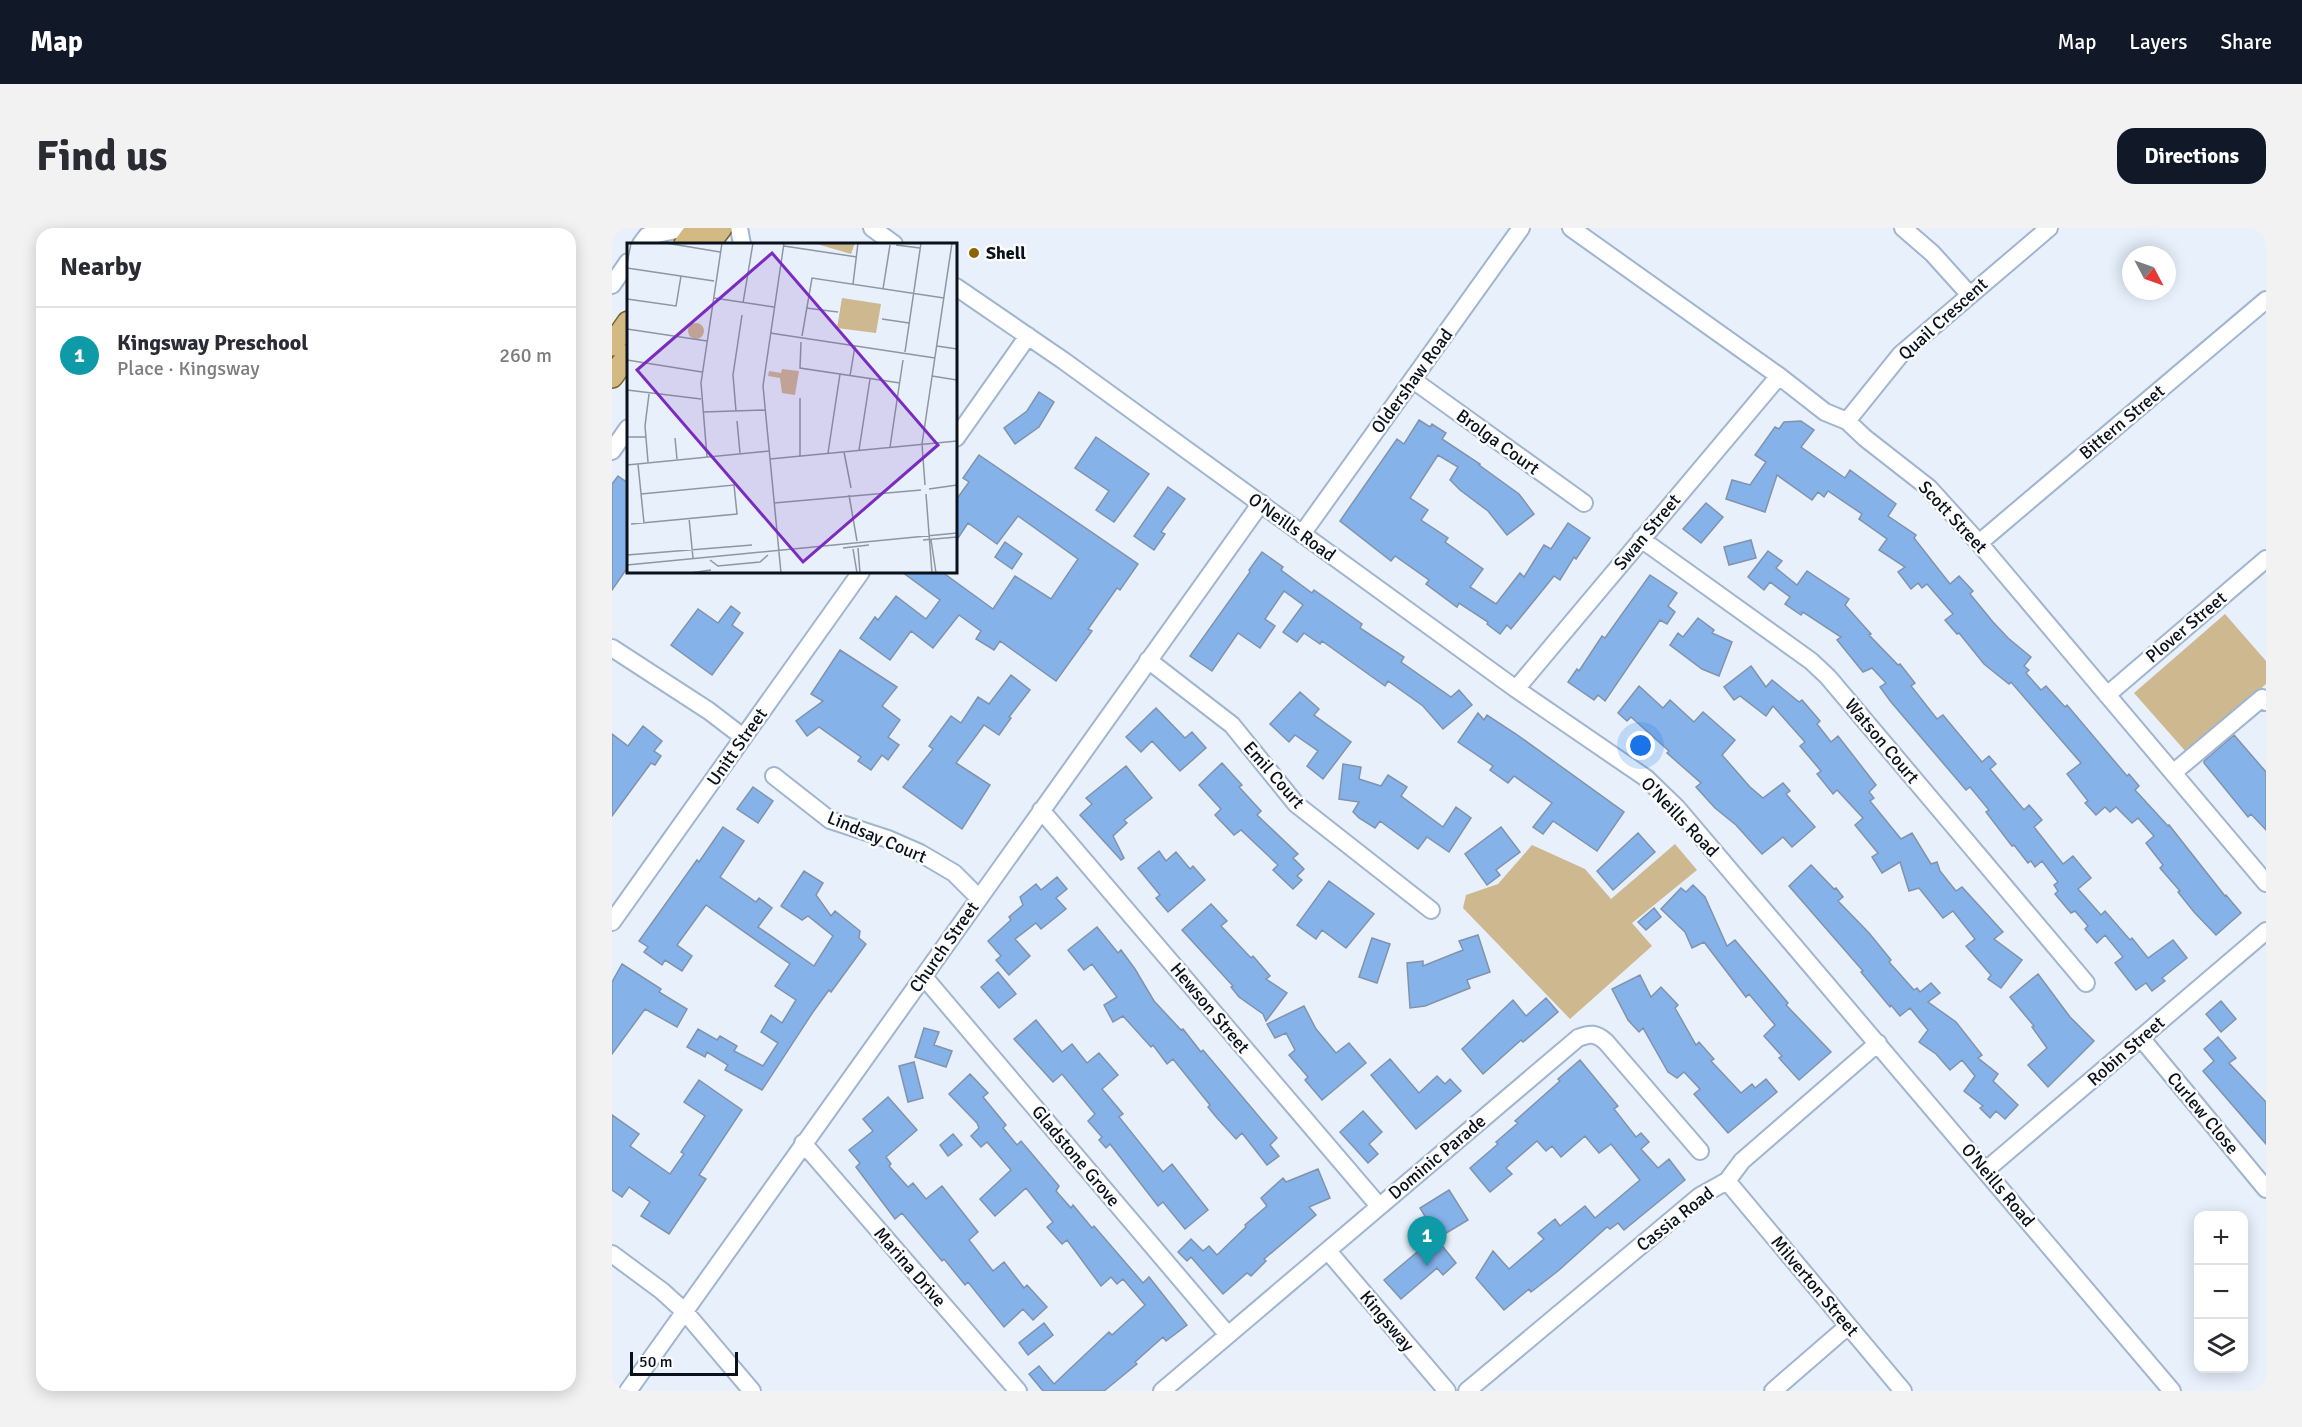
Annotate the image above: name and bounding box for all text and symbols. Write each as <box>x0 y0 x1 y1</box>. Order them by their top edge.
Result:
text: Map <box>30 25 83 59</box>
text: Map <box>2058 29 2096 55</box>
text: Layers <box>2129 29 2187 55</box>
text: Share <box>2220 29 2272 55</box>
button: Directions <box>2117 128 2266 184</box>
text: Find us <box>36 131 167 182</box>
place label: Shell <box>986 242 1026 264</box>
inset map <box>627 243 957 573</box>
marker: Shell <box>967 246 981 260</box>
north arrow <box>2122 246 2176 300</box>
text: Nearby <box>60 251 141 283</box>
street label: Quail Crescent <box>1894 273 1992 365</box>
street label: Oldershaw Road <box>1367 324 1457 438</box>
text: Kingsway Preschool <box>117 329 308 356</box>
text: 1 <box>74 343 85 368</box>
text: 260 m <box>499 343 552 368</box>
text: Place · Kingsway <box>117 356 260 381</box>
street label: Bittern Street <box>2075 380 2169 464</box>
street label: Brolga Court <box>1452 405 1544 479</box>
street label: Scott Street <box>1914 476 1992 558</box>
street label: O'Neills Road <box>1244 488 1340 566</box>
street label: Swan Street <box>1609 490 1685 574</box>
street label: Plover Street <box>2141 587 2231 667</box>
street label: Watson Court <box>1840 694 1924 788</box>
street label: Unitt Street <box>702 704 772 790</box>
your location <box>1626 731 1655 760</box>
street label: Emil Court <box>1239 737 1309 813</box>
street label: O'Neills Road <box>1637 773 1723 861</box>
street label: Lindsay Court <box>824 806 930 868</box>
street label: Church Street <box>905 897 983 997</box>
street label: Hewson Street <box>1166 958 1254 1058</box>
street label: Robin Street <box>2083 1012 2169 1090</box>
street label: Curlew Close <box>2162 1068 2244 1158</box>
street label: Gladstone Grove <box>1027 1101 1125 1211</box>
street label: Dominic Parade <box>1384 1110 1490 1204</box>
street label: O'Neills Road <box>1957 1139 2039 1231</box>
street label: Cassia Road <box>1632 1182 1718 1256</box>
map controls <box>2194 1211 2248 1373</box>
button: + <box>2194 1211 2248 1265</box>
pin: 1 <box>1408 1216 1446 1266</box>
street label: Marina Drive <box>869 1223 951 1311</box>
street label: Milverton Street <box>1767 1231 1863 1341</box>
button: − <box>2194 1265 2248 1319</box>
street label: Kingsway <box>1355 1286 1419 1356</box>
button: layers <box>2194 1319 2248 1373</box>
scale bar <box>630 1349 738 1376</box>
text: 50 m <box>639 1352 673 1372</box>

